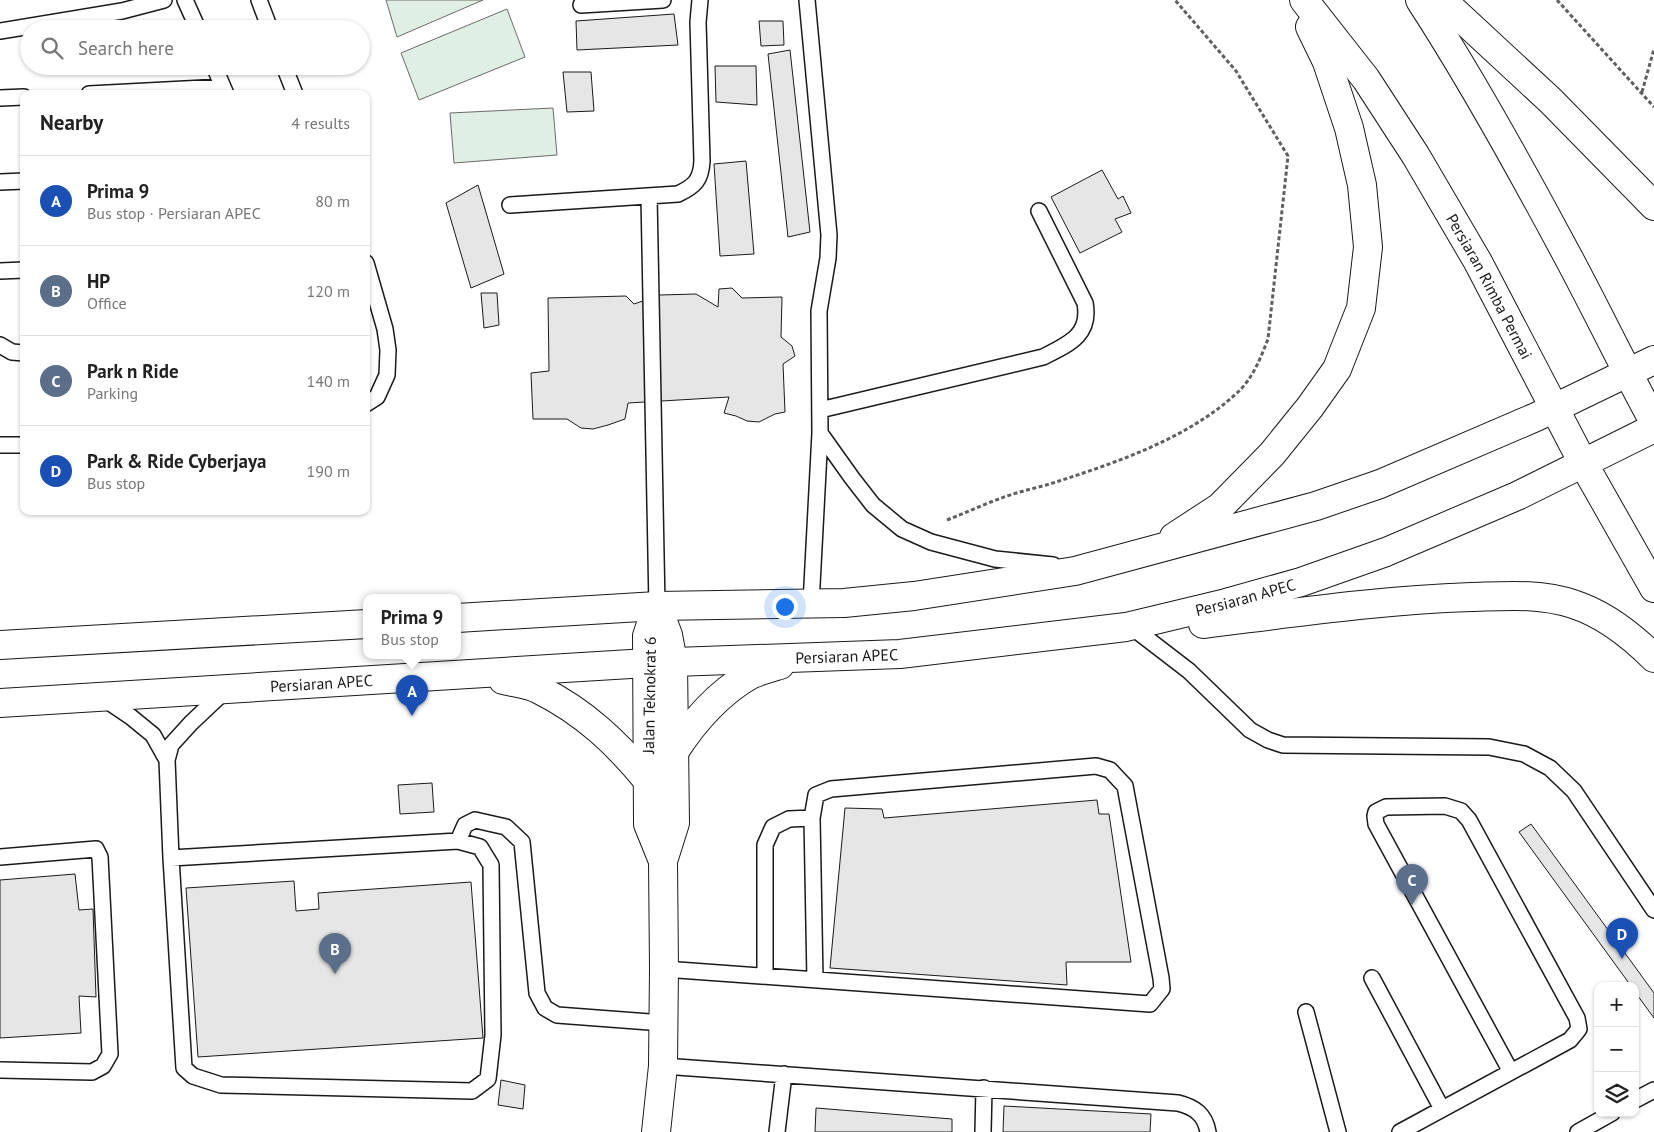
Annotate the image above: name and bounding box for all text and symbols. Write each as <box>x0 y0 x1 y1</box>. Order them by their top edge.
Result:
search box <box>20 20 370 75</box>
icon: search <box>38 34 66 62</box>
text: Search here <box>78 36 174 60</box>
text: Nearby <box>40 109 103 136</box>
text: 4 results <box>291 113 350 133</box>
text: Prima 9 <box>87 179 149 203</box>
text: A <box>51 191 61 211</box>
text: 80 m <box>315 191 350 211</box>
text: Bus stop · Persiaran APEC <box>87 203 261 223</box>
street label: Persiaran Rimba Permai <box>1442 210 1537 362</box>
text: HP <box>87 269 110 293</box>
text: B <box>51 281 61 301</box>
text: 120 m <box>307 281 350 301</box>
text: Office <box>87 293 127 313</box>
text: Park n Ride <box>87 359 179 383</box>
text: C <box>52 371 60 391</box>
text: 140 m <box>307 371 350 391</box>
text: Parking <box>87 383 138 403</box>
text: Park & Ride Cyberjaya <box>87 449 266 473</box>
text: D <box>51 461 61 481</box>
text: 190 m <box>307 461 350 481</box>
text: Bus stop <box>87 473 145 493</box>
street label: Persiaran APEC <box>1193 574 1298 620</box>
popup <box>363 594 461 659</box>
your location <box>772 594 798 620</box>
text: Prima 9 <box>381 605 443 629</box>
text: Bus stop <box>381 629 439 649</box>
street label: Jalan Teknokrat 6 <box>638 636 660 755</box>
street label: Persiaran APEC <box>795 644 898 668</box>
street label: Persiaran APEC <box>269 670 373 696</box>
pin: A <box>396 675 428 716</box>
pin: C <box>1396 864 1428 905</box>
pin: D <box>1606 918 1638 959</box>
pin: B <box>319 933 351 974</box>
map controls <box>1594 982 1639 1117</box>
button: + <box>1594 982 1639 1027</box>
button: − <box>1594 1027 1639 1072</box>
button: layers <box>1594 1072 1639 1117</box>

